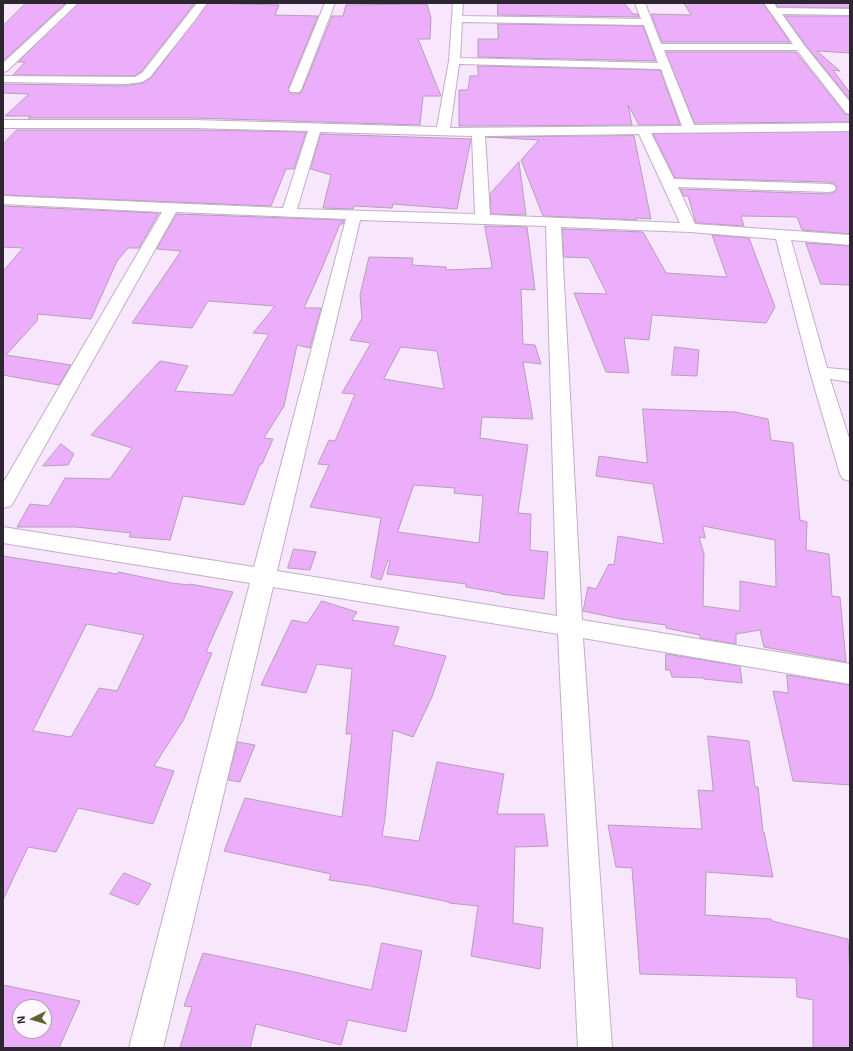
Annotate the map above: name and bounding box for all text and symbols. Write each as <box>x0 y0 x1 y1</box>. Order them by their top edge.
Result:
north arrow <box>12 999 52 1039</box>
text: N <box>15 1015 27 1024</box>

